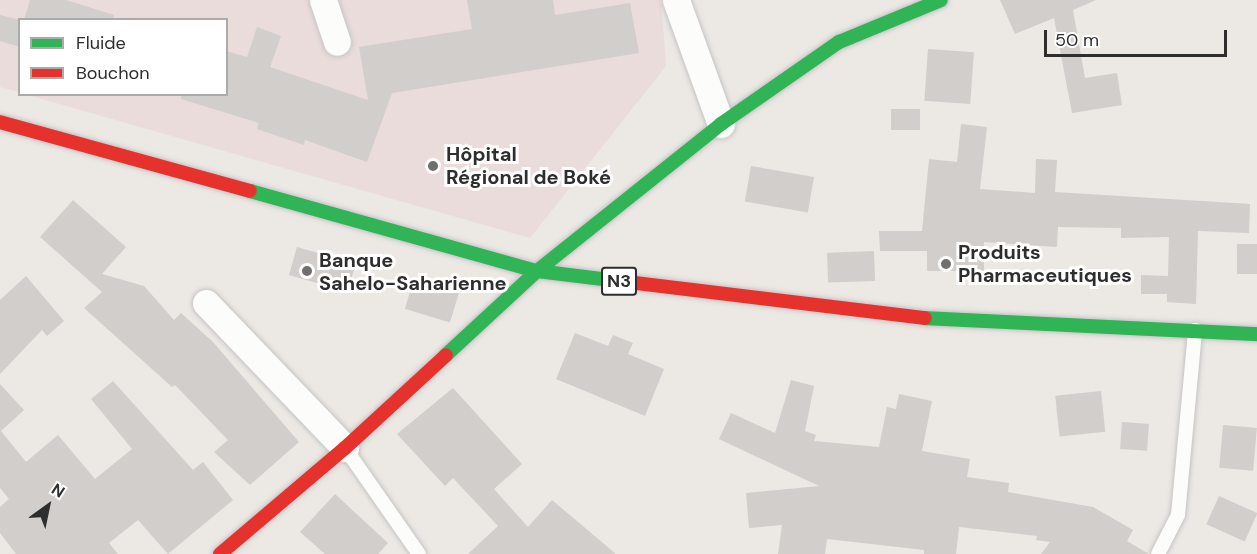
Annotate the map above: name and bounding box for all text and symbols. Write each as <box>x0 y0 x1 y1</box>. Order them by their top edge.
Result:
legend <box>18 18 228 96</box>
scale bar <box>1047 18 1230 56</box>
text: 50 m <box>1055 28 1099 52</box>
text: Fluide <box>76 31 126 55</box>
text: Bouchon <box>76 61 150 85</box>
place label: Hôpital Régional de Boké <box>446 142 611 189</box>
marker: Hôpital Régional de Boké <box>424 157 442 175</box>
place label: Produits Pharmaceutiques <box>958 240 1132 287</box>
place label: Banque Sahelo-Saharienne <box>319 248 507 295</box>
marker: Produits Pharmaceutiques <box>939 257 953 271</box>
marker: Banque Sahelo-Saharienne <box>300 264 314 278</box>
road number: N3 <box>601 266 637 296</box>
north arrow <box>18 476 78 536</box>
text: N <box>47 478 69 502</box>

